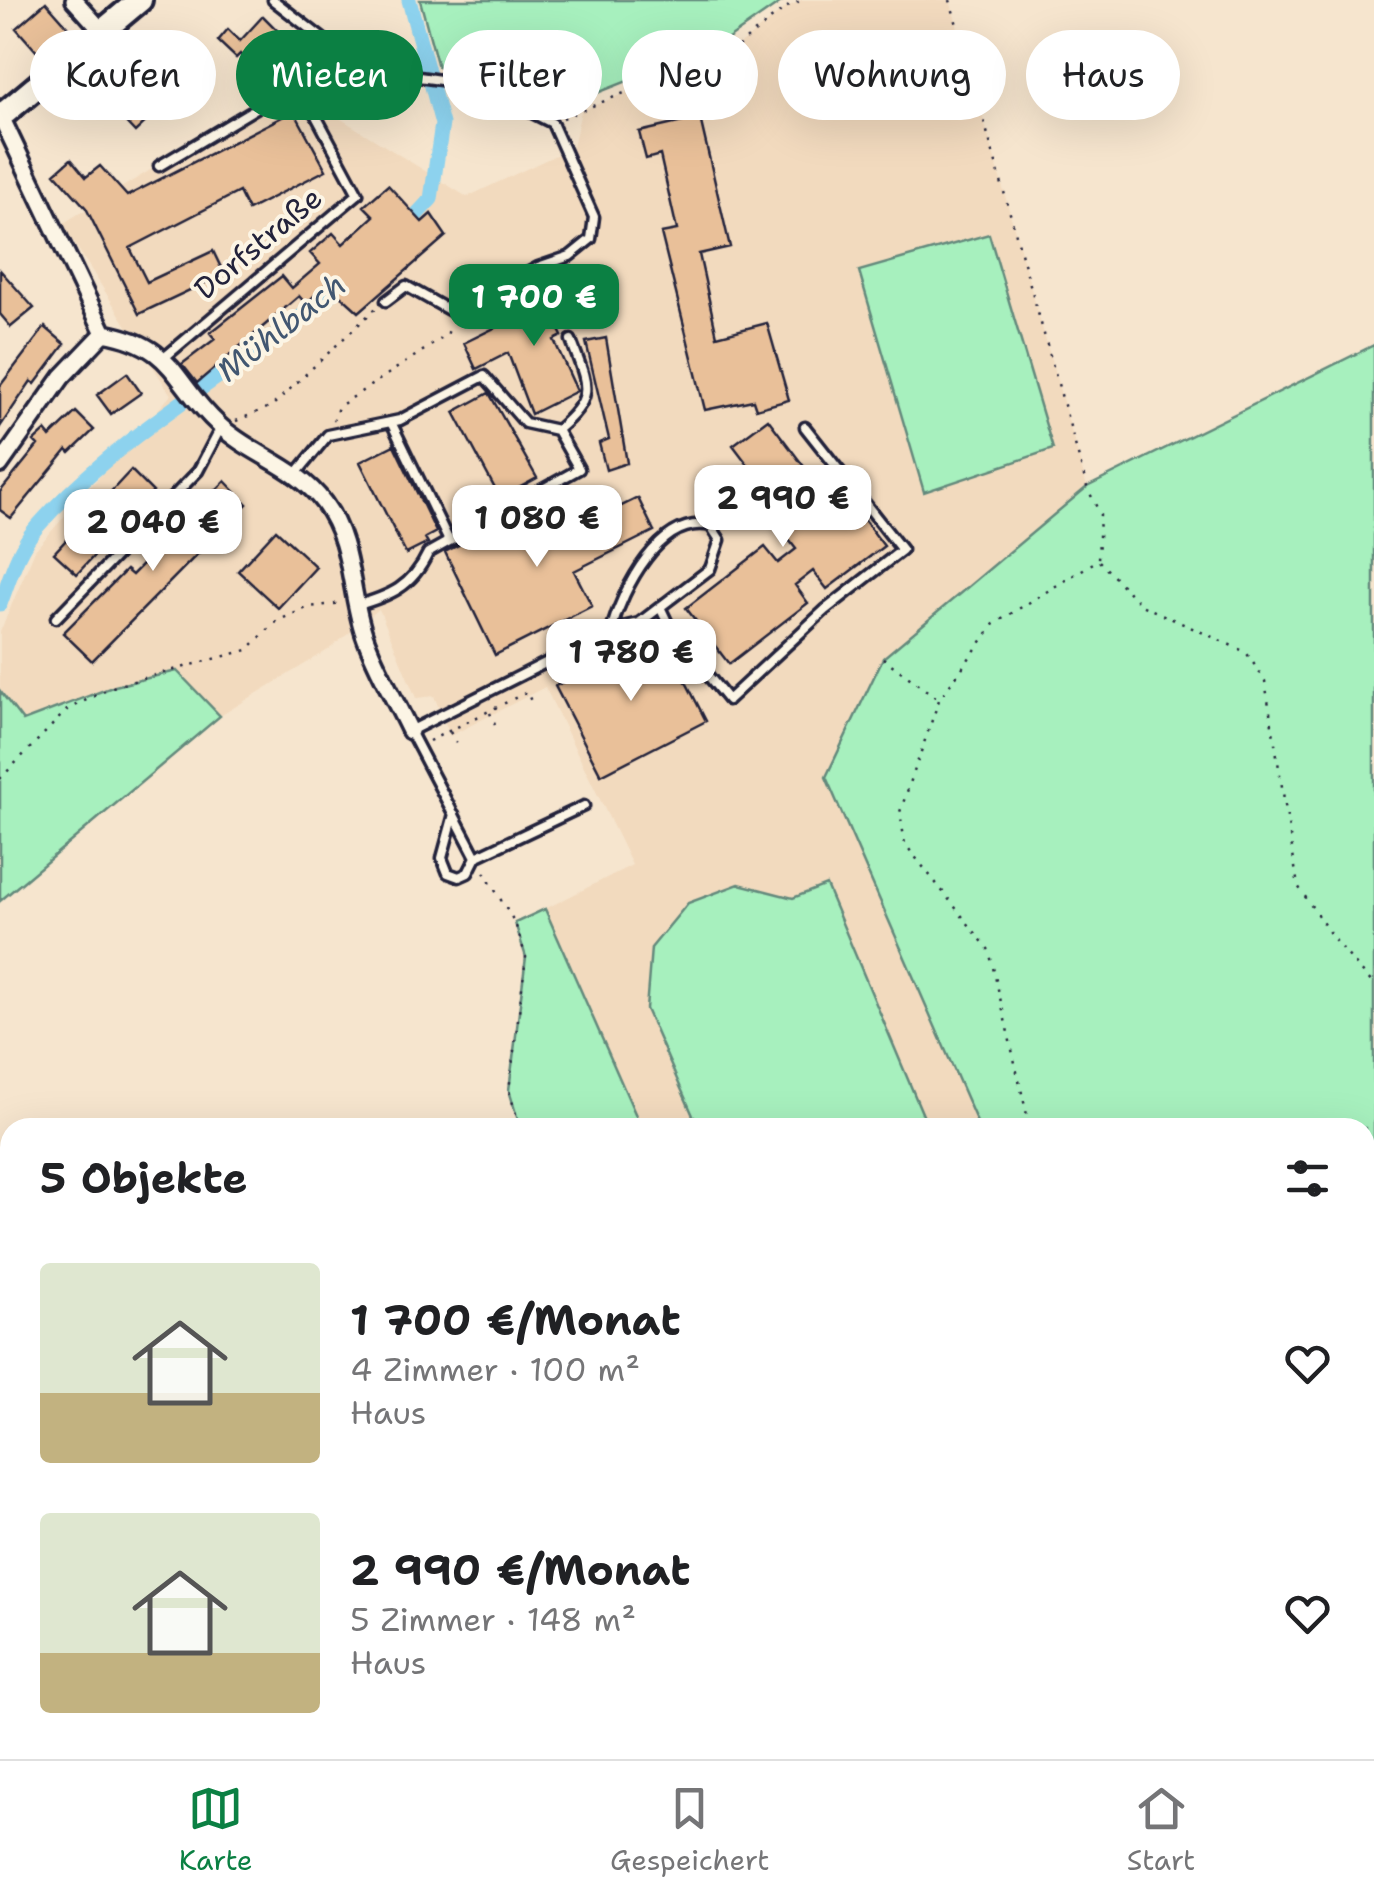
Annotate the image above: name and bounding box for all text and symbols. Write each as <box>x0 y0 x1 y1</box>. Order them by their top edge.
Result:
chip: Kaufen <box>30 30 216 120</box>
chip: Mieten <box>236 30 423 120</box>
chip: Filter <box>443 30 602 120</box>
chip: Neu <box>622 30 758 120</box>
chip: Wohnung <box>778 30 1006 120</box>
chip: Haus <box>1026 30 1180 120</box>
street label: Dorfstraße <box>185 177 331 309</box>
water label: Mühlbach <box>207 263 355 391</box>
pin: 1 700 € <box>442 264 626 349</box>
text: 1 700 € <box>471 275 597 318</box>
pin: 2 990 € <box>691 465 875 550</box>
text: 2 990 € <box>716 476 850 519</box>
pin: 1 080 € <box>445 485 629 570</box>
pin: 2 040 € <box>61 489 245 574</box>
text: 1 080 € <box>474 496 600 539</box>
text: 2 040 € <box>86 500 220 543</box>
pin: 1 780 € <box>539 619 723 704</box>
text: 1 780 € <box>568 630 694 673</box>
text: 5 Objekte <box>40 1150 247 1206</box>
icon: filters <box>1280 1151 1335 1206</box>
text: 1 700 €/Monat <box>350 1292 681 1348</box>
icon: home <box>120 1303 240 1423</box>
icon: heart <box>1280 1336 1335 1391</box>
text: 4 Zimmer · 100 m² <box>350 1348 640 1391</box>
text: Haus <box>350 1391 426 1434</box>
text: 2 990 €/Monat <box>350 1542 690 1598</box>
icon: home <box>120 1553 240 1673</box>
icon: heart <box>1280 1586 1335 1641</box>
text: 5 Zimmer · 148 m² <box>350 1598 636 1641</box>
text: Haus <box>350 1641 426 1684</box>
tab: Karte <box>179 1781 253 1879</box>
tab: Gespeichert <box>610 1781 769 1879</box>
tab: Start <box>1127 1781 1195 1879</box>

